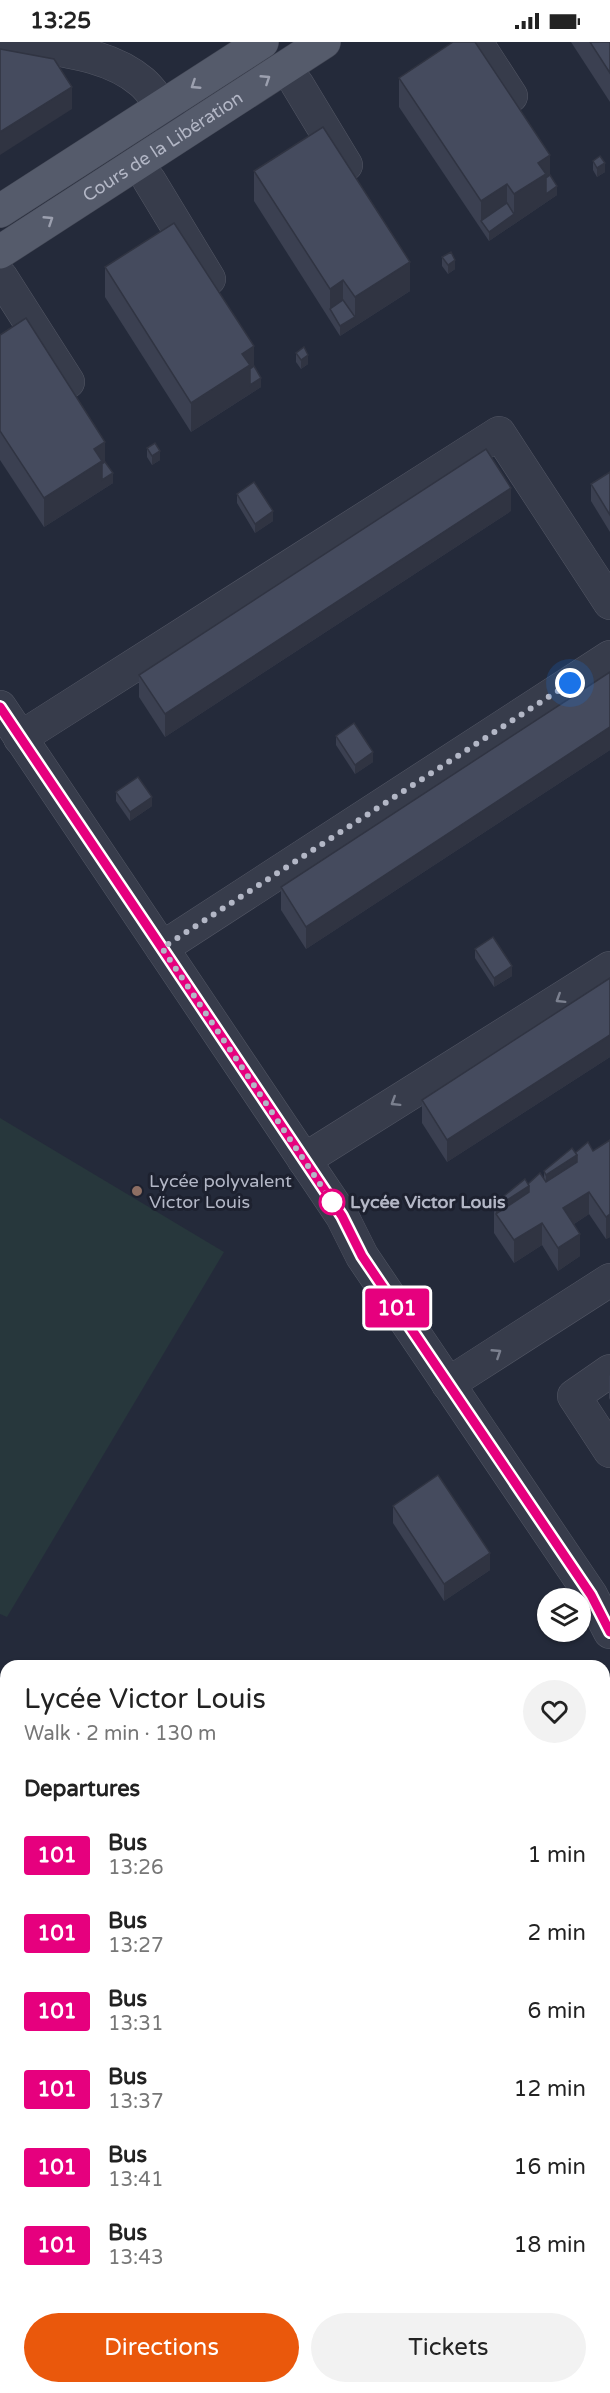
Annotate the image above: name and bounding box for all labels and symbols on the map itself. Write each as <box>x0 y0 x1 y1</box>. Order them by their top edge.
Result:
one-way arrow <box>259 76 270 87</box>
one-way arrow <box>191 78 202 89</box>
street label: Cours de la Libération <box>79 87 247 206</box>
one-way arrow <box>43 215 53 227</box>
your location <box>555 668 585 698</box>
one-way arrow <box>556 991 567 1002</box>
one-way arrow <box>391 1095 401 1107</box>
place label: Lycée polyvalent Victor Louis <box>149 1170 292 1213</box>
marker: Lycée polyvalent Victor Louis <box>130 1184 144 1198</box>
marker: Lycée Victor Louis <box>319 1189 345 1215</box>
place label: Lycée Victor Louis <box>350 1191 506 1213</box>
line badge: 101 <box>362 1288 432 1328</box>
one-way arrow <box>491 1349 502 1360</box>

